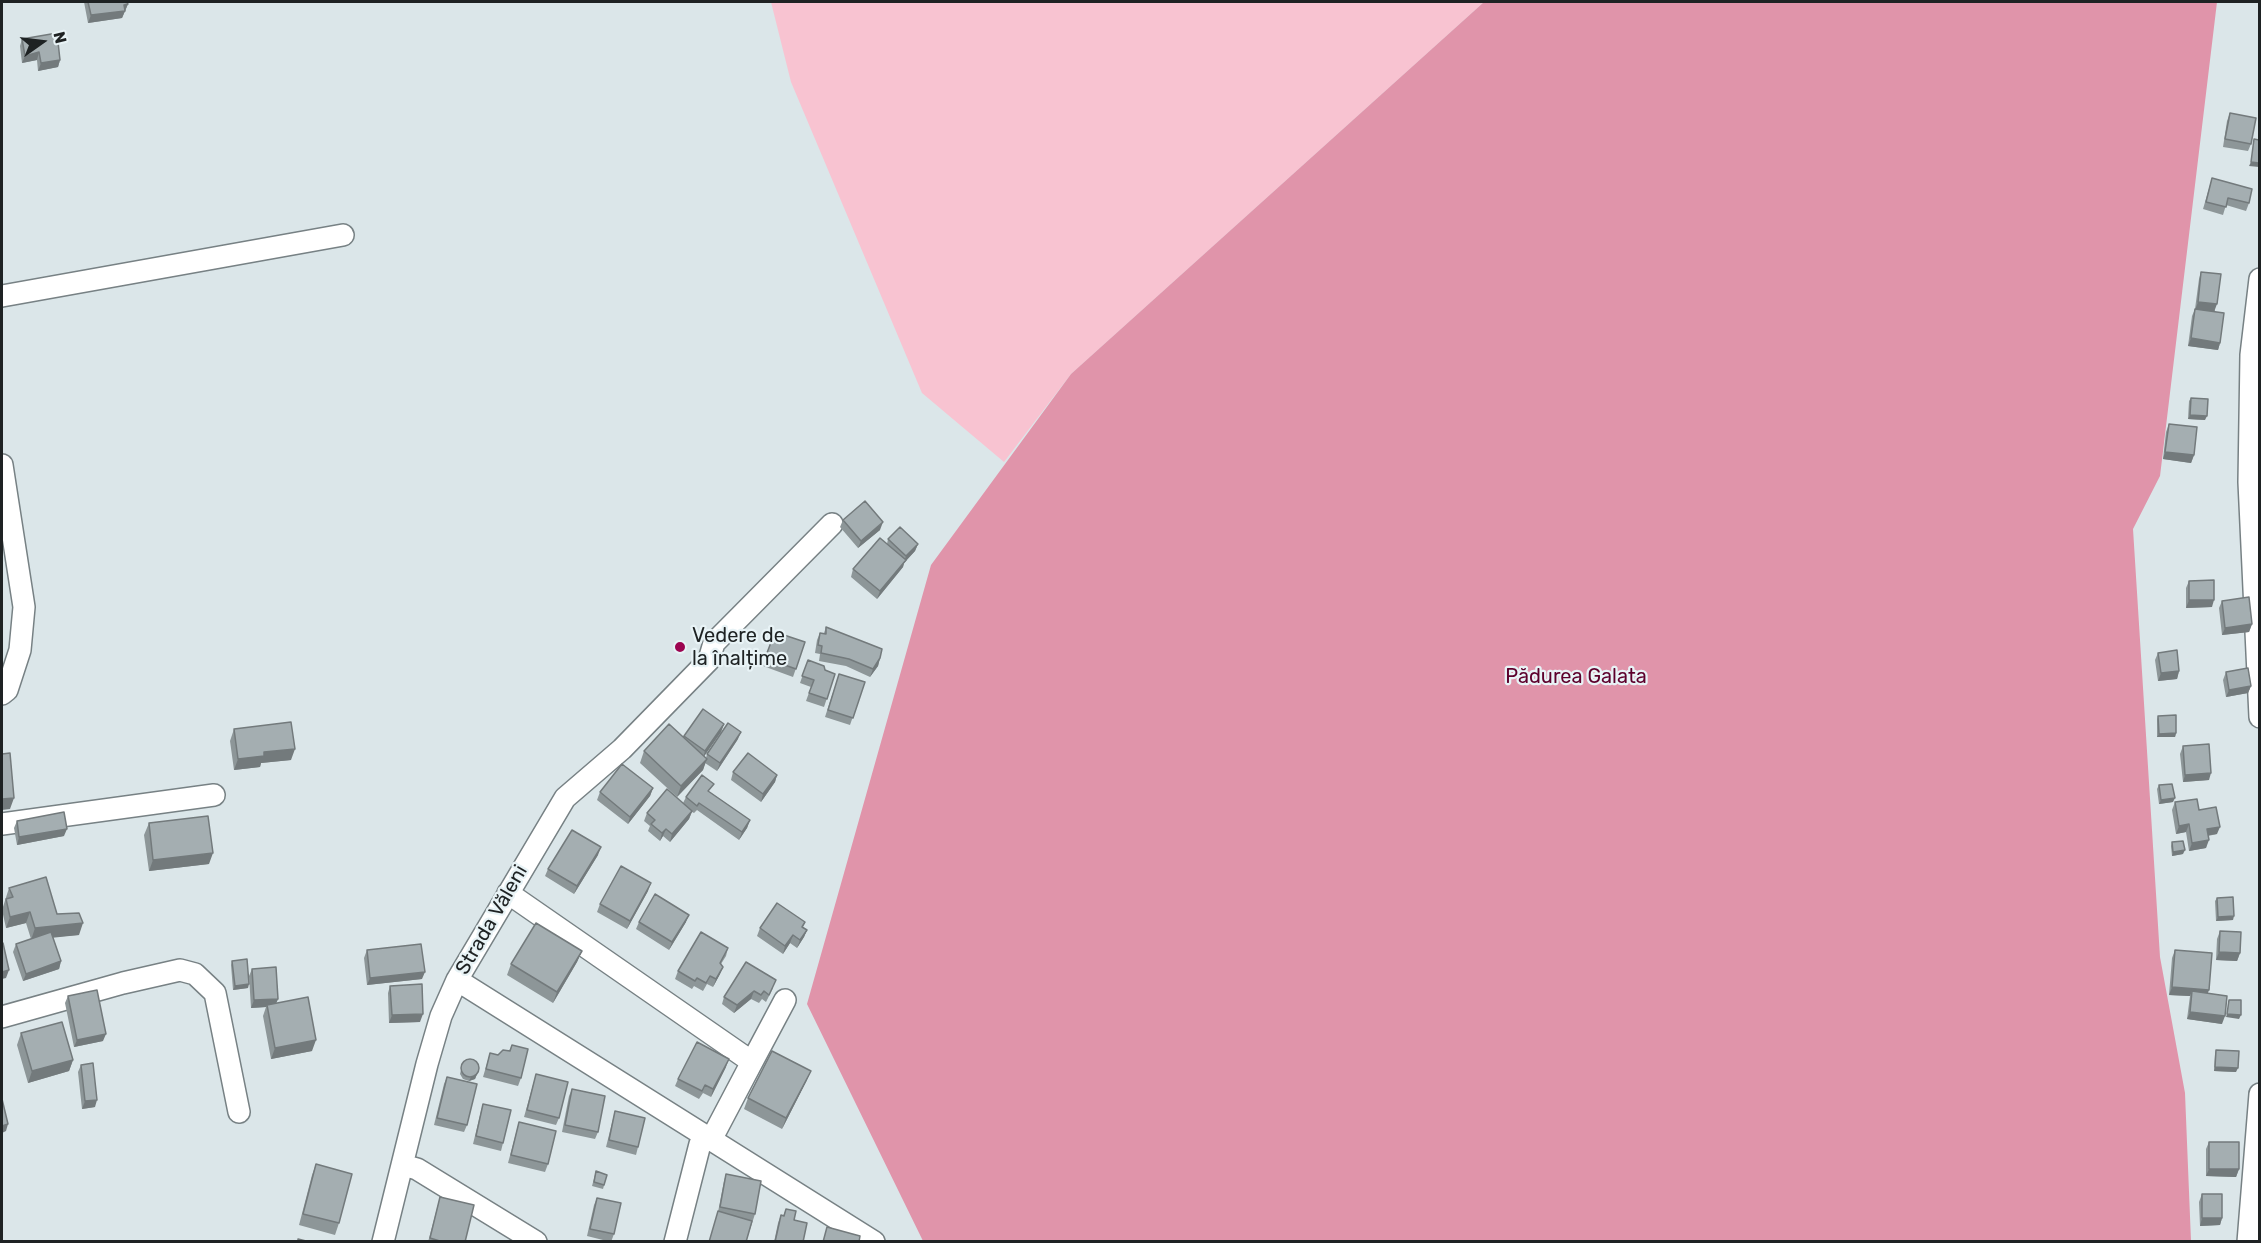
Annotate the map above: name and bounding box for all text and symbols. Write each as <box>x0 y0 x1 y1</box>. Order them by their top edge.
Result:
north arrow <box>12 12 72 72</box>
text: N <box>49 30 71 45</box>
place label: Vedere de la înalțime <box>692 624 787 671</box>
marker: Vedere de la înalțime <box>673 640 687 654</box>
park label: Pădurea Galata <box>1505 665 1647 689</box>
street label: Strada Văleni <box>451 861 533 979</box>

